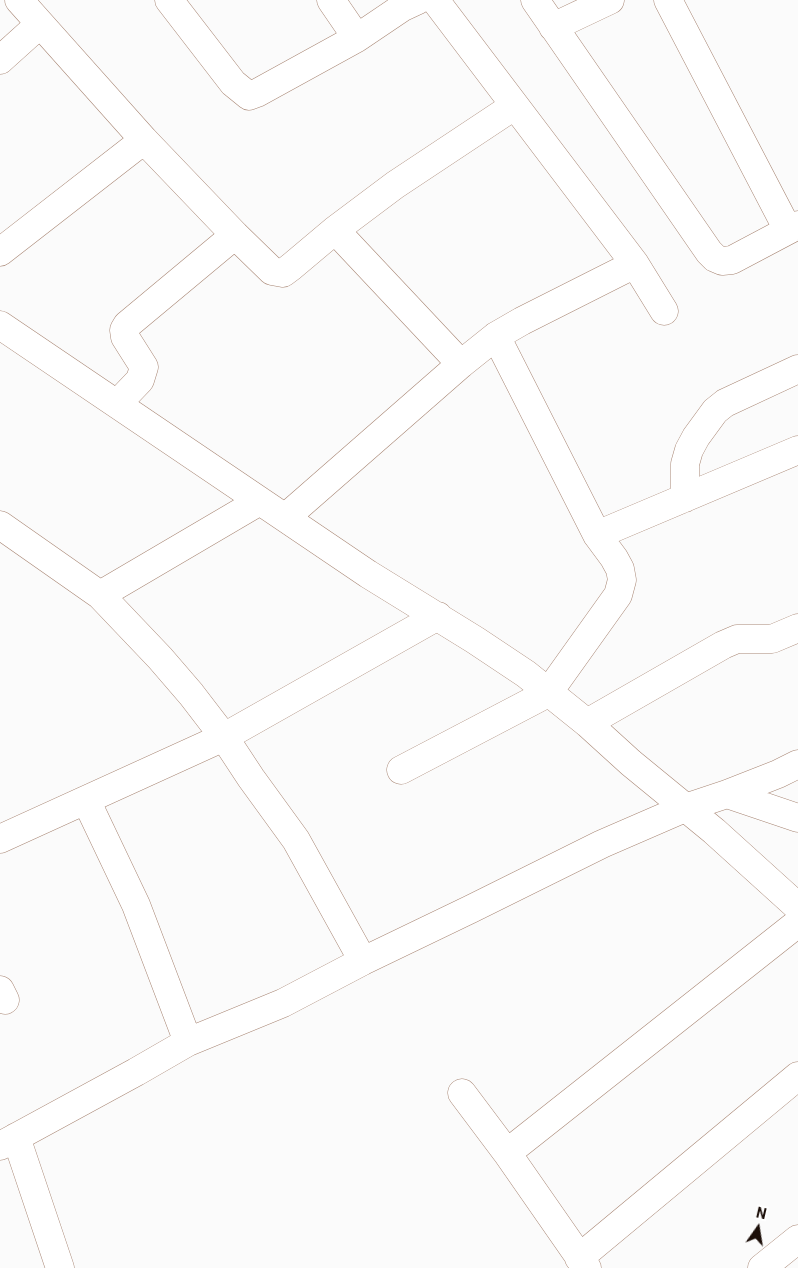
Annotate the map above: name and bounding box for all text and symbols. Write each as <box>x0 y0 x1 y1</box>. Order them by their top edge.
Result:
north arrow <box>733 1203 783 1253</box>
text: N <box>755 1204 768 1222</box>

